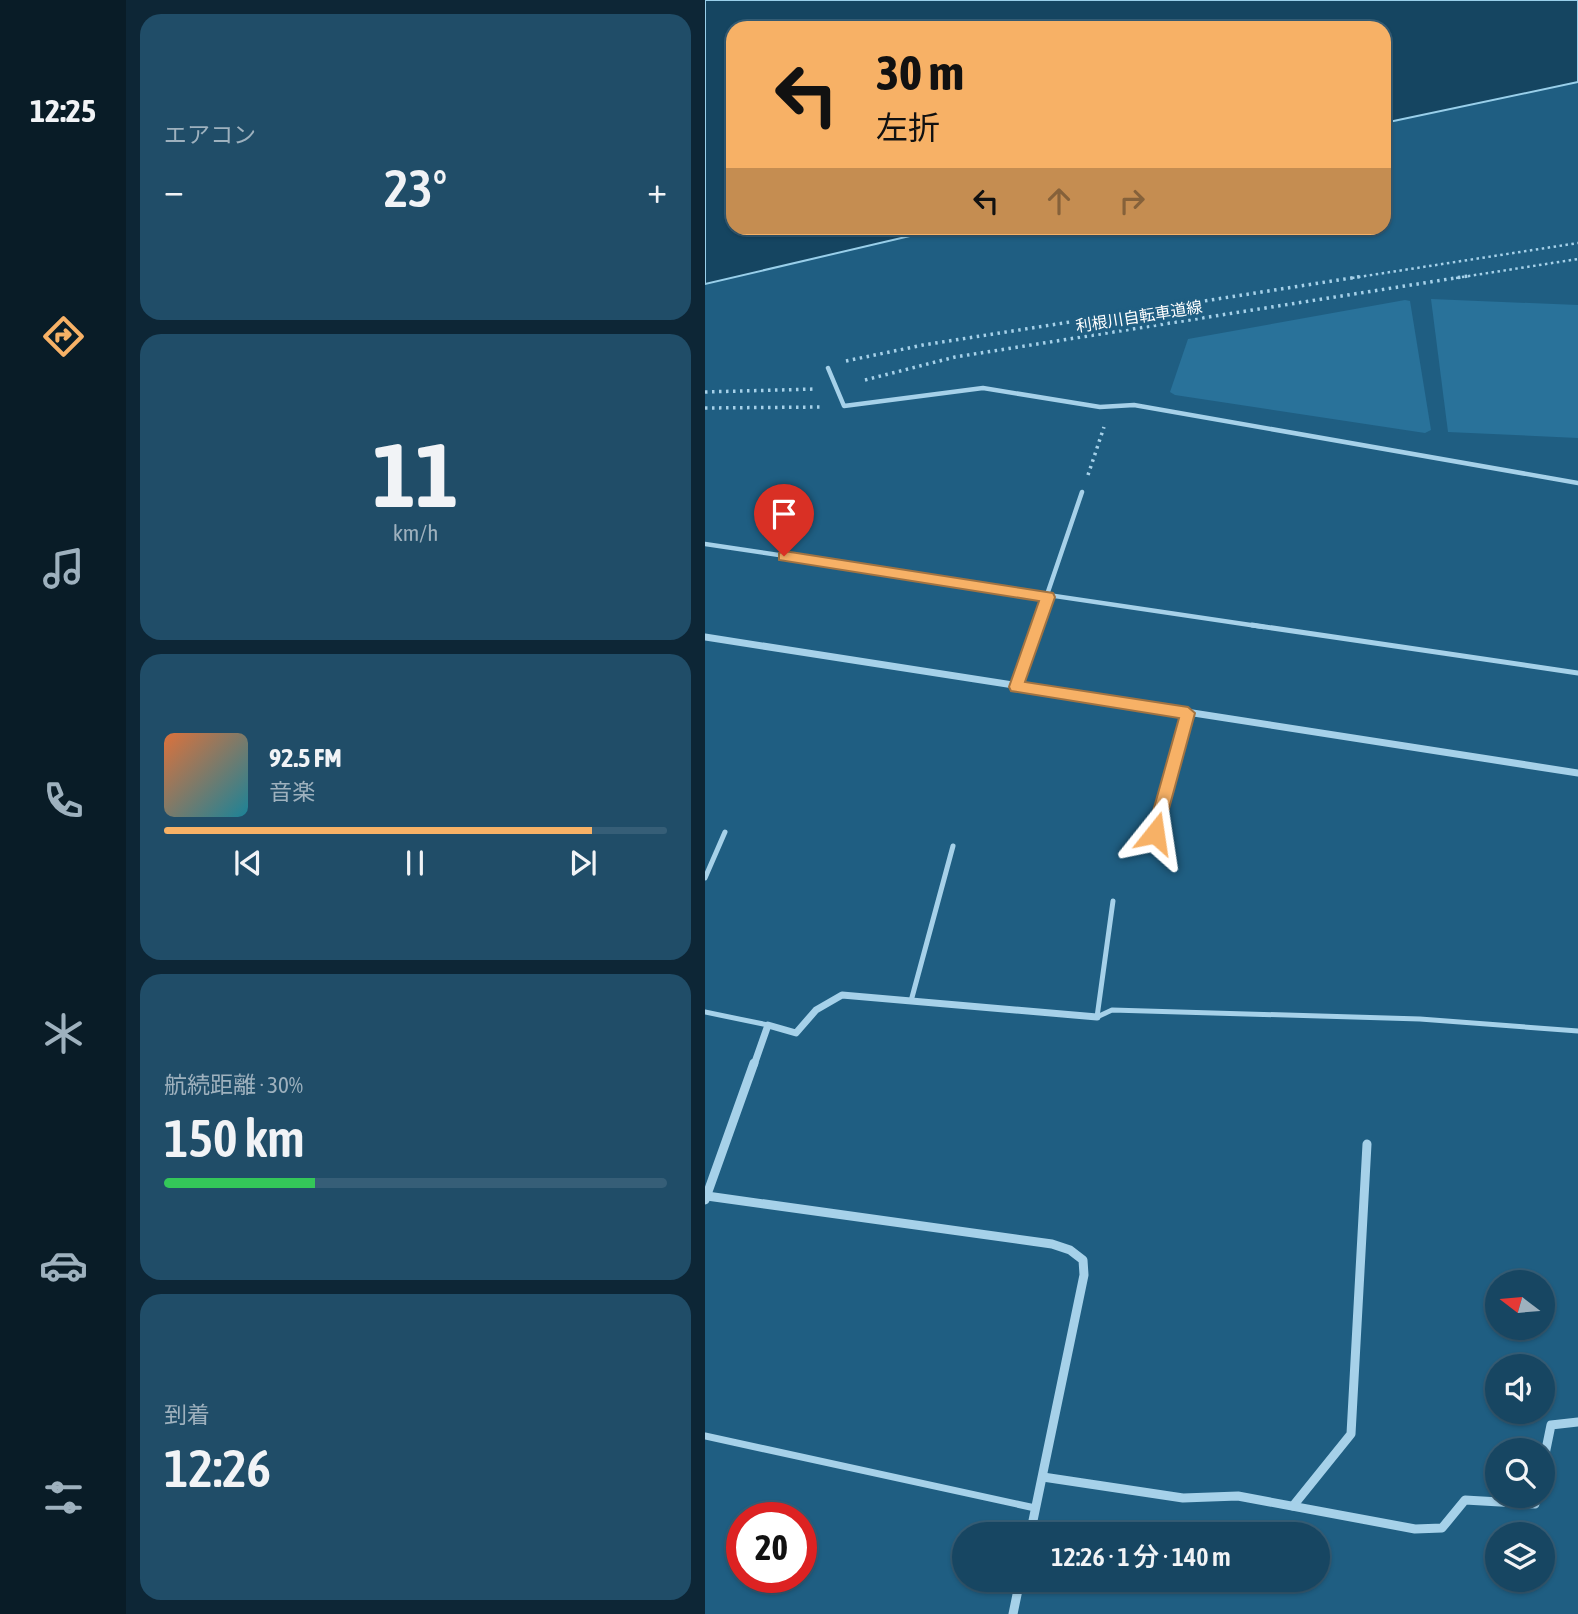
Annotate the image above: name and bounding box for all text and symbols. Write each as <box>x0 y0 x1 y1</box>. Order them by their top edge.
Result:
text: 30 m <box>876 44 964 100</box>
icon: left <box>761 49 852 140</box>
text: 12:25 <box>30 92 96 129</box>
text: 左折 <box>876 109 940 146</box>
text: エアコン <box>164 122 256 148</box>
text: 23° <box>384 158 447 218</box>
text: − <box>164 168 184 211</box>
text: + <box>647 168 667 211</box>
icon: left <box>967 182 1005 220</box>
icon: ahead <box>1040 182 1078 220</box>
icon: right <box>1113 182 1151 220</box>
street label: 利根川自転車道線 <box>1074 297 1204 335</box>
icon: directions <box>39 312 88 361</box>
text: 11 <box>373 422 458 526</box>
pin <box>754 484 814 556</box>
icon: arrive <box>765 495 803 533</box>
text: km/h <box>393 520 438 546</box>
icon: music <box>39 544 88 593</box>
text: 92.5 FM <box>269 743 342 773</box>
icon: phone <box>39 776 88 825</box>
text: 音楽 <box>269 779 315 805</box>
position arrow <box>1118 796 1192 870</box>
icon: previous <box>229 844 267 882</box>
icon: pause <box>396 844 434 882</box>
icon: next <box>564 844 602 882</box>
icon: climate <box>39 1009 88 1058</box>
text: 航続距離 · 30% <box>164 1072 303 1098</box>
text: 150 km <box>164 1108 305 1168</box>
icon: car <box>39 1241 88 1290</box>
north arrow <box>1485 1270 1555 1340</box>
map controls <box>1485 1270 1555 1592</box>
button: sound <box>1485 1354 1555 1424</box>
text: 到着 <box>164 1402 210 1428</box>
text: 12:26 <box>164 1438 271 1498</box>
button: search <box>1485 1438 1555 1508</box>
icon: filters <box>39 1473 88 1522</box>
speed limit sign: 20 <box>726 1502 817 1593</box>
button: layers <box>1485 1522 1555 1592</box>
text: 12:26 · 1 分 · 140 m <box>1051 1542 1231 1572</box>

